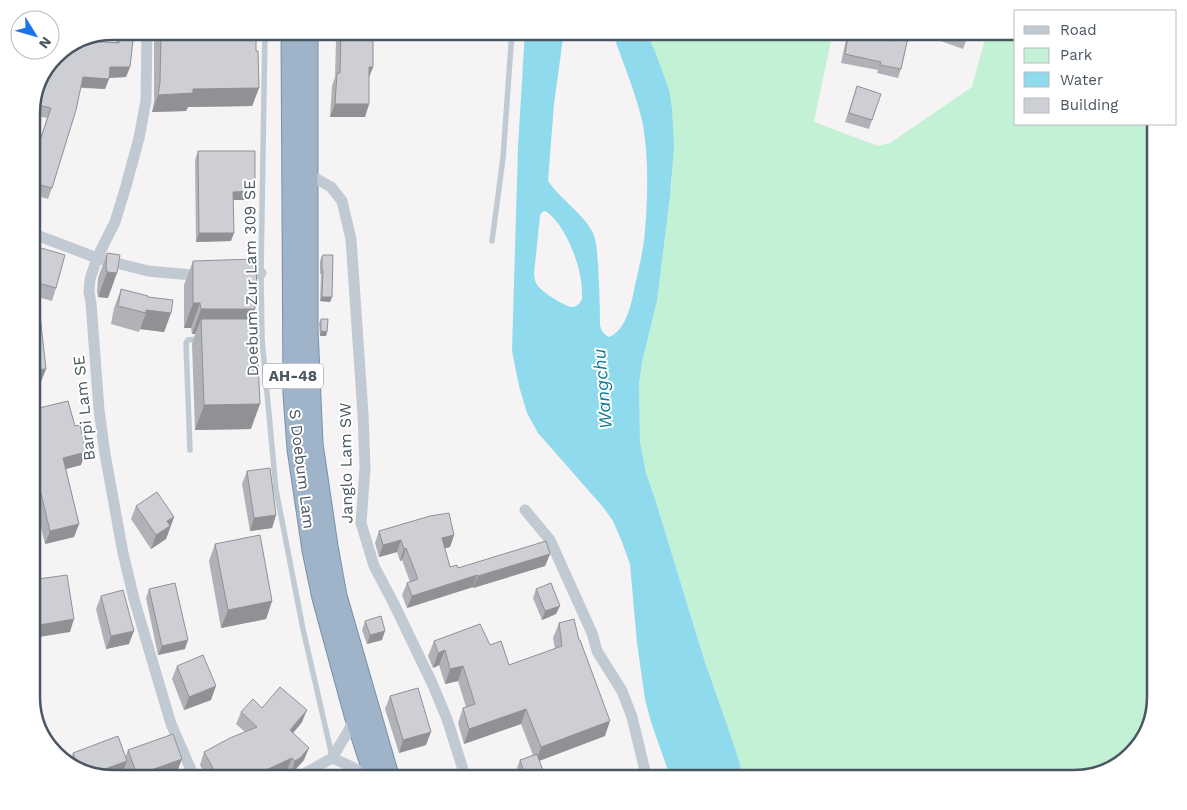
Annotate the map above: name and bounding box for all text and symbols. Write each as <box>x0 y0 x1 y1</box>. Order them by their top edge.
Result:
north arrow <box>10 10 60 60</box>
legend <box>1014 10 1177 125</box>
text: Road <box>1060 21 1097 39</box>
text: N <box>36 34 55 52</box>
text: Park <box>1060 46 1093 64</box>
text: Water <box>1060 71 1103 89</box>
text: Building <box>1060 96 1118 114</box>
street label: Doebum Zur Lam 309 SE <box>240 180 262 376</box>
water label: Wangchu <box>588 348 616 430</box>
street label: Barpi Lam SE <box>69 355 99 461</box>
road number: AH-48 <box>263 364 323 388</box>
street label: Janglo Lam SW <box>335 402 357 524</box>
street label: S Doebum Lam <box>285 408 319 530</box>

